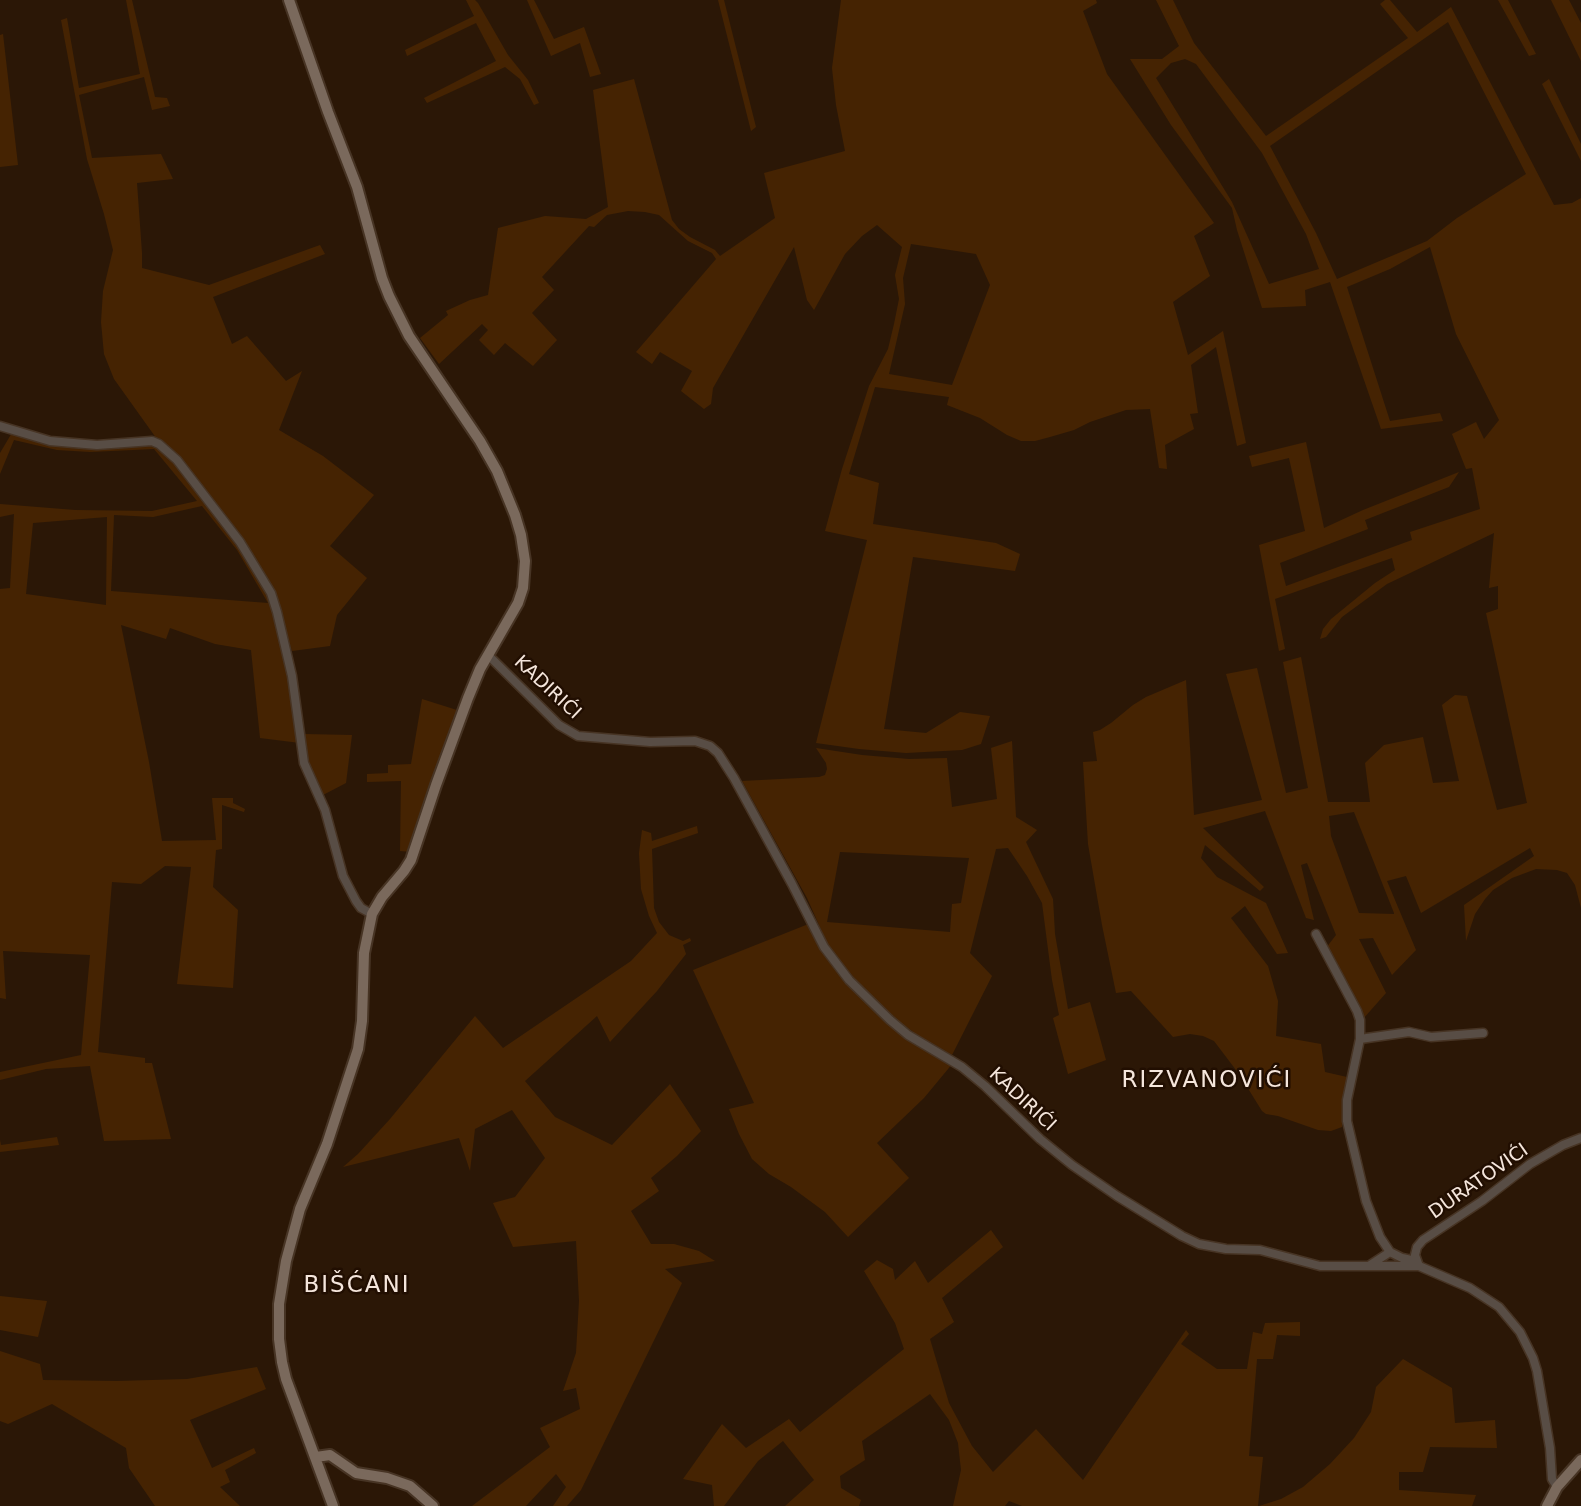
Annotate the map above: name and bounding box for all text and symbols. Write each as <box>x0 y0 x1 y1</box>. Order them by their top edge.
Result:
street label: KADIRIĆI <box>509 651 585 725</box>
street label: KADIRIĆI <box>984 1063 1060 1137</box>
district label: RIZVANOVIĆI <box>1123 1067 1291 1095</box>
street label: DURATOVIĆI <box>1425 1139 1533 1225</box>
district label: BIŠĆANI <box>304 1272 410 1300</box>

